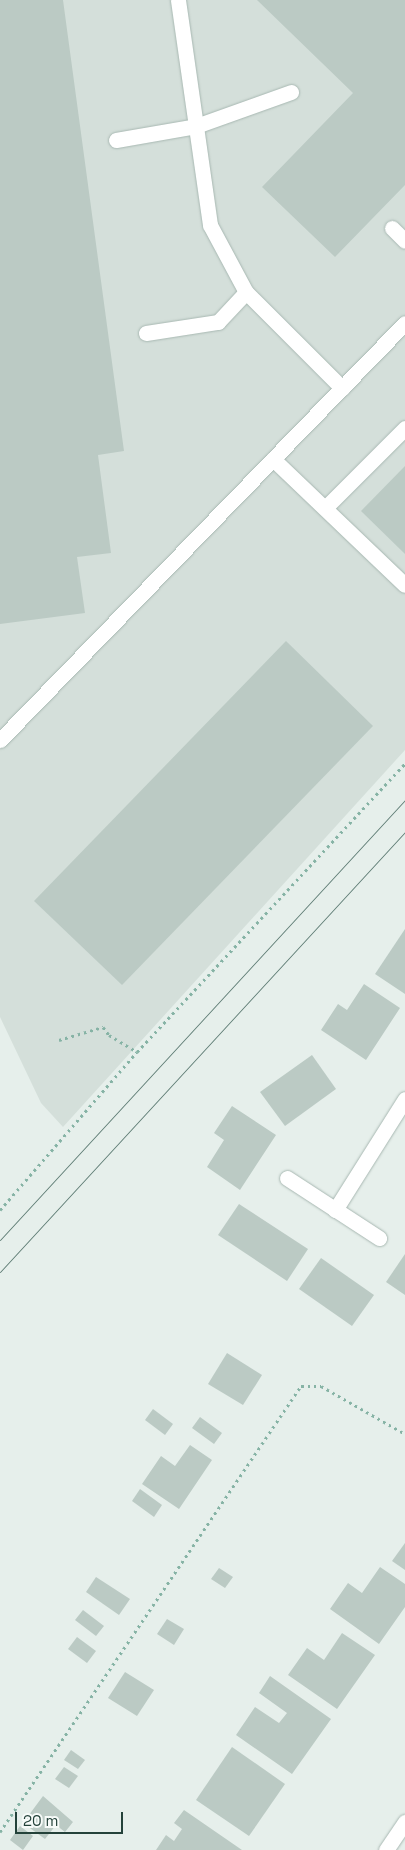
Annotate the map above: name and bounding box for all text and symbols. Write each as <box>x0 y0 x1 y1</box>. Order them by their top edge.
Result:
scale bar <box>18 1802 125 1834</box>
text: 20 m <box>23 1811 58 1830</box>

